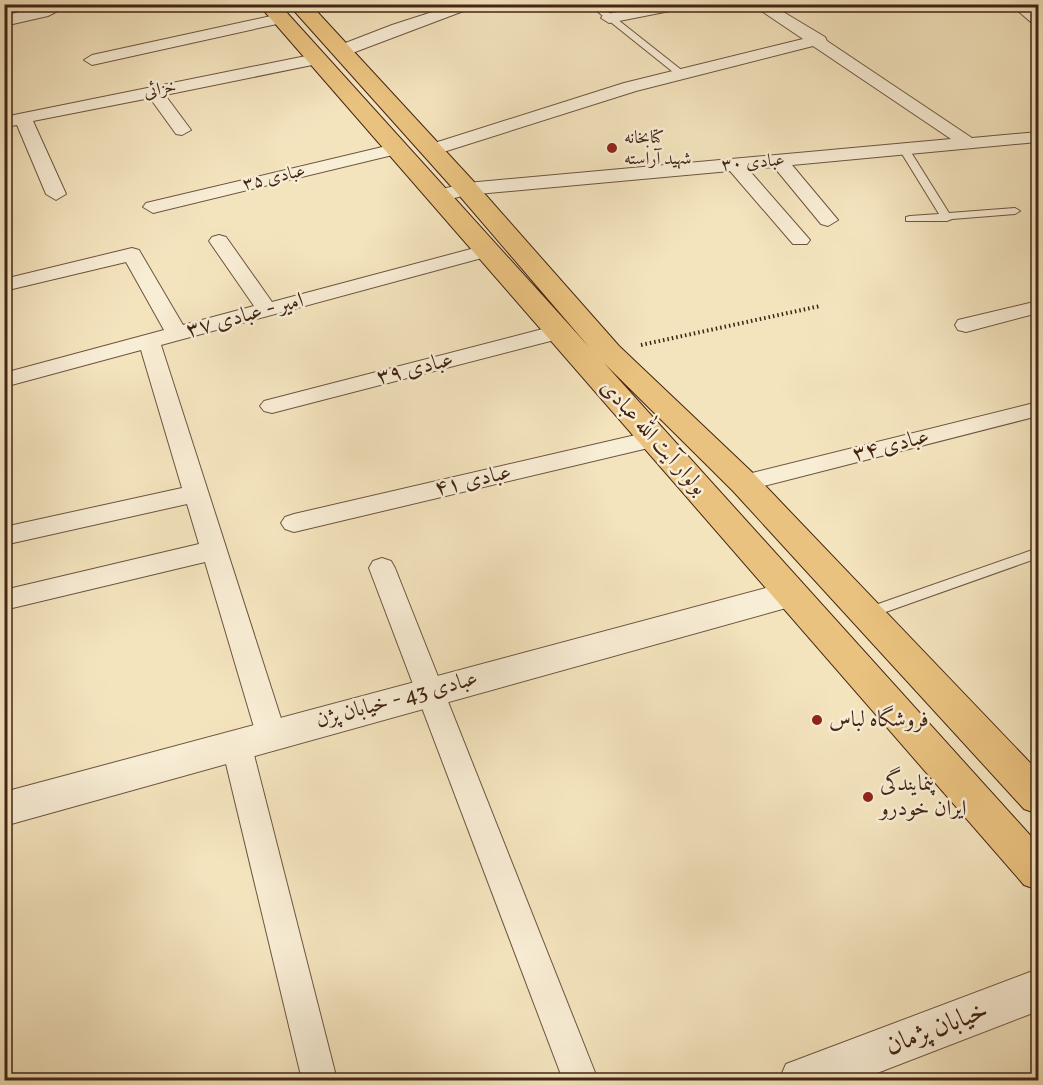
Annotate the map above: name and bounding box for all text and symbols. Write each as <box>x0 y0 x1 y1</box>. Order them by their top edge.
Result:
street label: خزائی <box>141 75 179 105</box>
place label: کتابخانه شهید آراسته <box>624 126 691 172</box>
marker: کتابخانه شهید آراسته <box>605 141 619 155</box>
street label: عبادی ۳۰ <box>720 148 786 178</box>
street label: عبادی ۳۵ <box>240 159 308 197</box>
street label: امیر - عبادی ۳۷ <box>183 285 307 347</box>
street label: عبادی ۳۹ <box>374 345 456 393</box>
street label: بولوار آیت الله عبادی <box>592 370 717 503</box>
street label: عبادی ۳۴ <box>850 422 932 470</box>
street label: عبادی ۴۱ <box>432 457 514 505</box>
street label: عبادی 43 - خیابان پژن <box>312 663 482 737</box>
place label: فروشگاه لباس <box>829 705 929 736</box>
marker: فروشگاه لباس <box>810 713 824 727</box>
place label: پنمایندگی ایران خودرو <box>878 766 966 825</box>
marker: پنمایندگی ایران خودرو <box>861 790 875 804</box>
street label: خیابان پژمان <box>880 992 994 1066</box>

